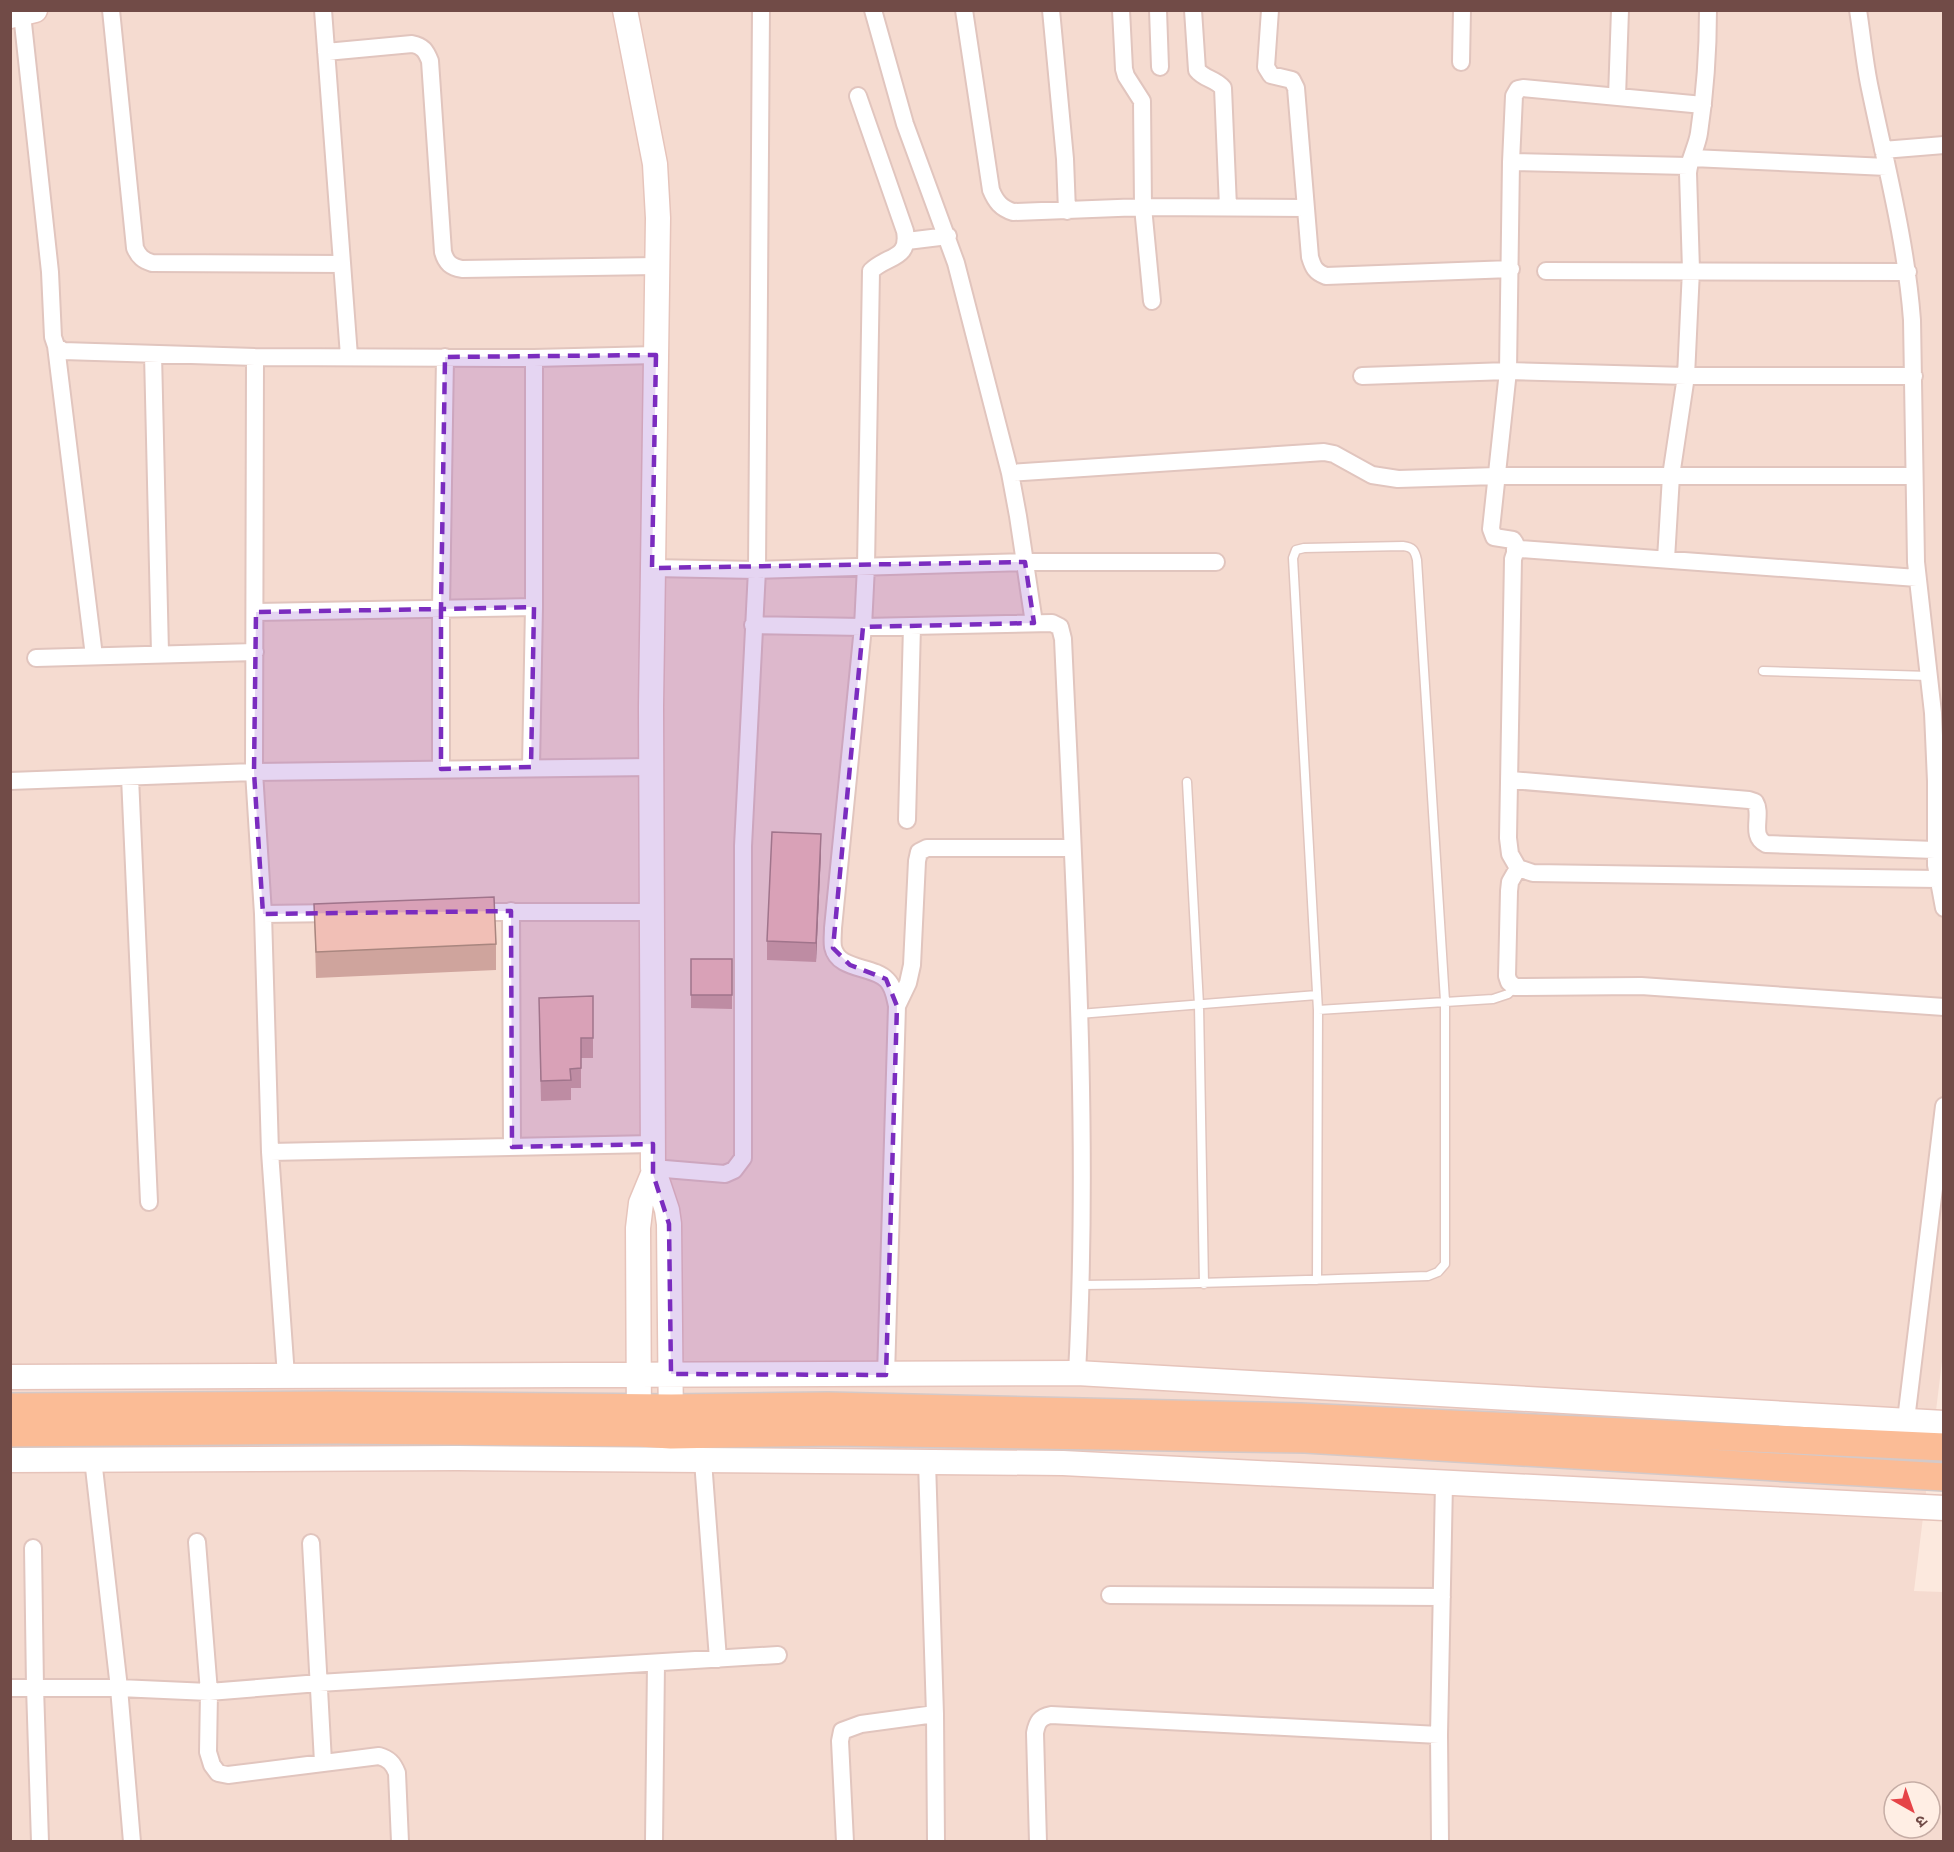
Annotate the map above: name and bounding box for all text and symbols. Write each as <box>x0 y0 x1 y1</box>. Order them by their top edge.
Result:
north arrow <box>1882 1780 1942 1840</box>
text: उ <box>1911 1810 1931 1832</box>

